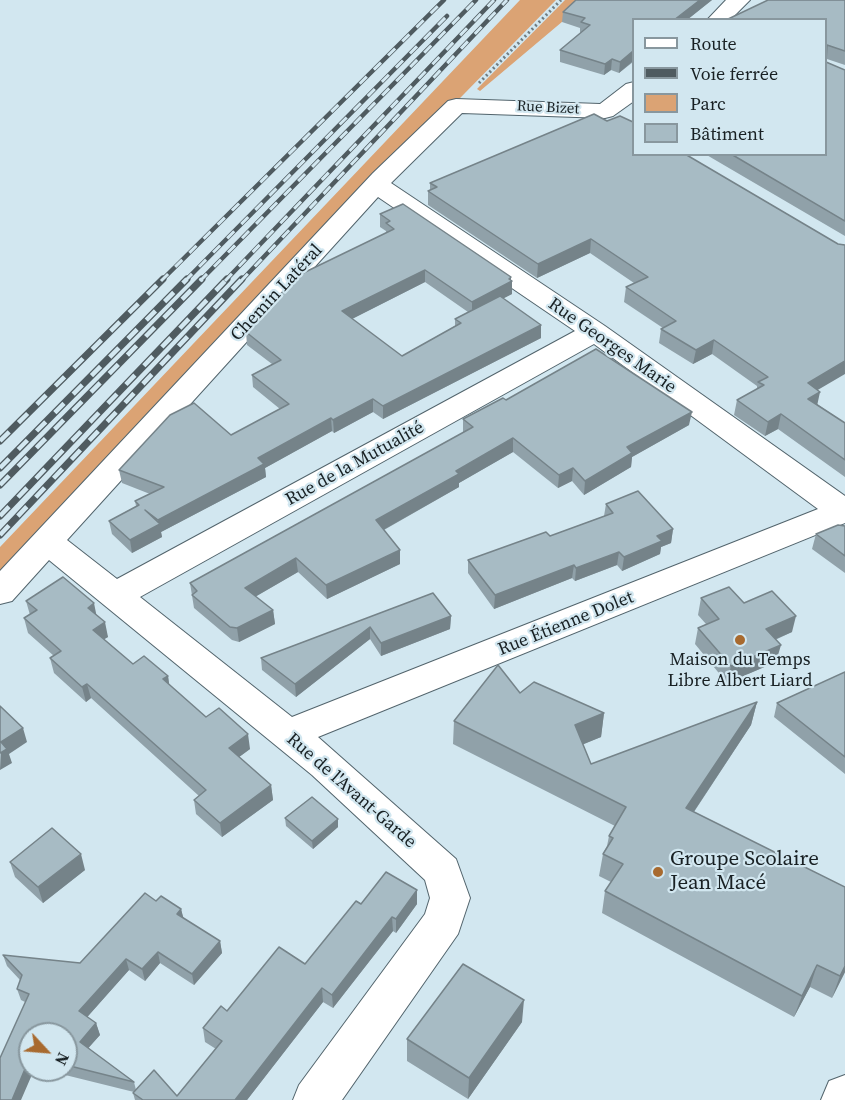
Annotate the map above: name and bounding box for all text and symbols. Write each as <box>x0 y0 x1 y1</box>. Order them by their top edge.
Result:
legend <box>632 18 827 156</box>
text: Route <box>690 31 737 56</box>
text: Voie ferrée <box>690 61 778 86</box>
text: Parc <box>690 91 726 116</box>
street label: Rue Bizet <box>516 97 580 119</box>
text: Bâtiment <box>690 121 764 146</box>
street label: Chemin Latéral <box>227 240 327 346</box>
street label: Rue Georges Marie <box>544 294 680 398</box>
street label: Rue de la Mutualité <box>282 417 428 511</box>
street label: Rue Étienne Dolet <box>495 587 637 661</box>
marker: Maison du Temps Libre Albert Liard <box>733 633 747 647</box>
place label: Maison du Temps Libre Albert Liard <box>668 649 812 692</box>
street label: Rue de l'Avant-Garde <box>282 729 420 853</box>
place label: Groupe Scolaire Jean Macé <box>670 847 819 897</box>
marker: Groupe Scolaire Jean Macé <box>651 865 665 879</box>
north arrow <box>18 1022 78 1082</box>
text: N <box>50 1049 75 1069</box>

